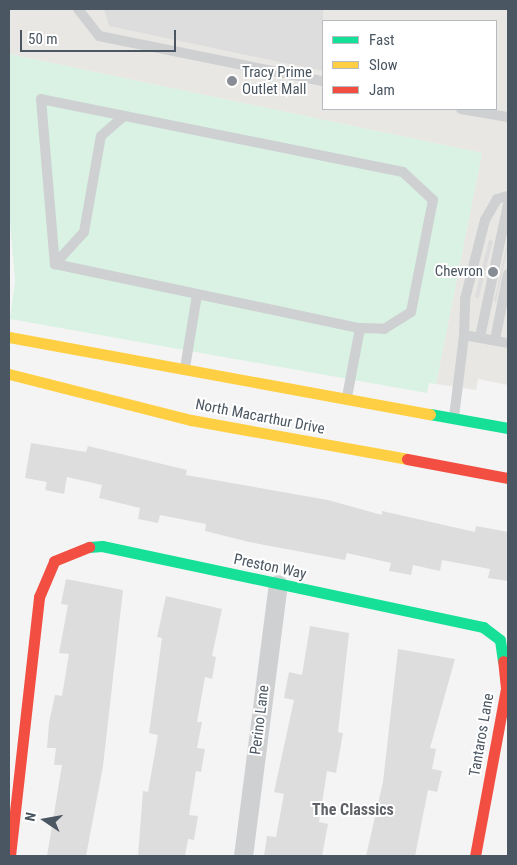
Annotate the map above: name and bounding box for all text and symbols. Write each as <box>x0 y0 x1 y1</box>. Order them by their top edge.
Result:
scale bar <box>22 20 179 52</box>
legend <box>322 20 497 110</box>
text: 50 m <box>28 30 58 48</box>
text: Fast <box>369 31 394 49</box>
text: Slow <box>369 56 398 74</box>
place label: Tracy Prime Outlet Mall <box>242 63 312 98</box>
marker: Tracy Prime Outlet Mall <box>226 75 238 87</box>
text: Jam <box>369 81 395 99</box>
place label: Chevron <box>435 263 483 281</box>
marker: Chevron <box>487 266 499 278</box>
street label: North Macarthur Drive <box>194 396 326 438</box>
street label: Preston Way <box>232 551 308 583</box>
street label: Perino Lane <box>247 684 273 756</box>
street label: Tantaros Lane <box>466 692 498 778</box>
north arrow <box>20 795 70 845</box>
district label: The Classics <box>312 800 394 820</box>
text: N <box>22 811 39 823</box>

